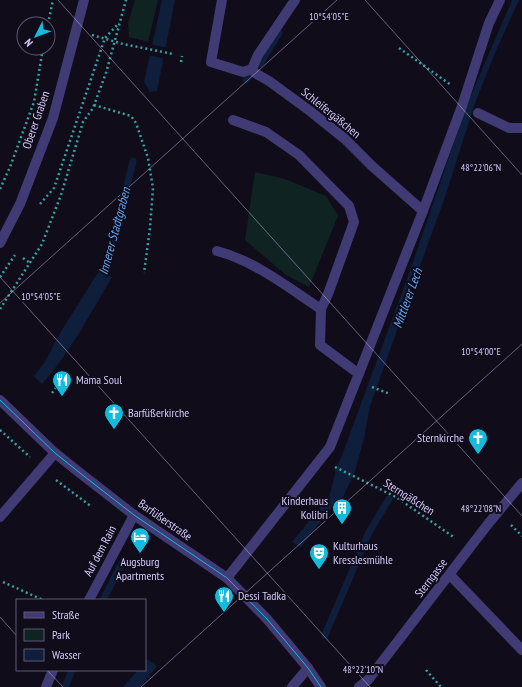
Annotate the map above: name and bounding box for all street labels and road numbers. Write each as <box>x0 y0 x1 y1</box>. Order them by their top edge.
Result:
street label: Schleifergäßchen <box>299 84 364 141</box>
street label: Oberer Graben <box>19 89 52 151</box>
street label: Sterngäßchen <box>381 475 438 518</box>
street label: Barfüßerstraße <box>135 496 195 544</box>
street label: Auf dem Rain <box>80 523 119 579</box>
street label: Sterngasse <box>411 555 450 600</box>

